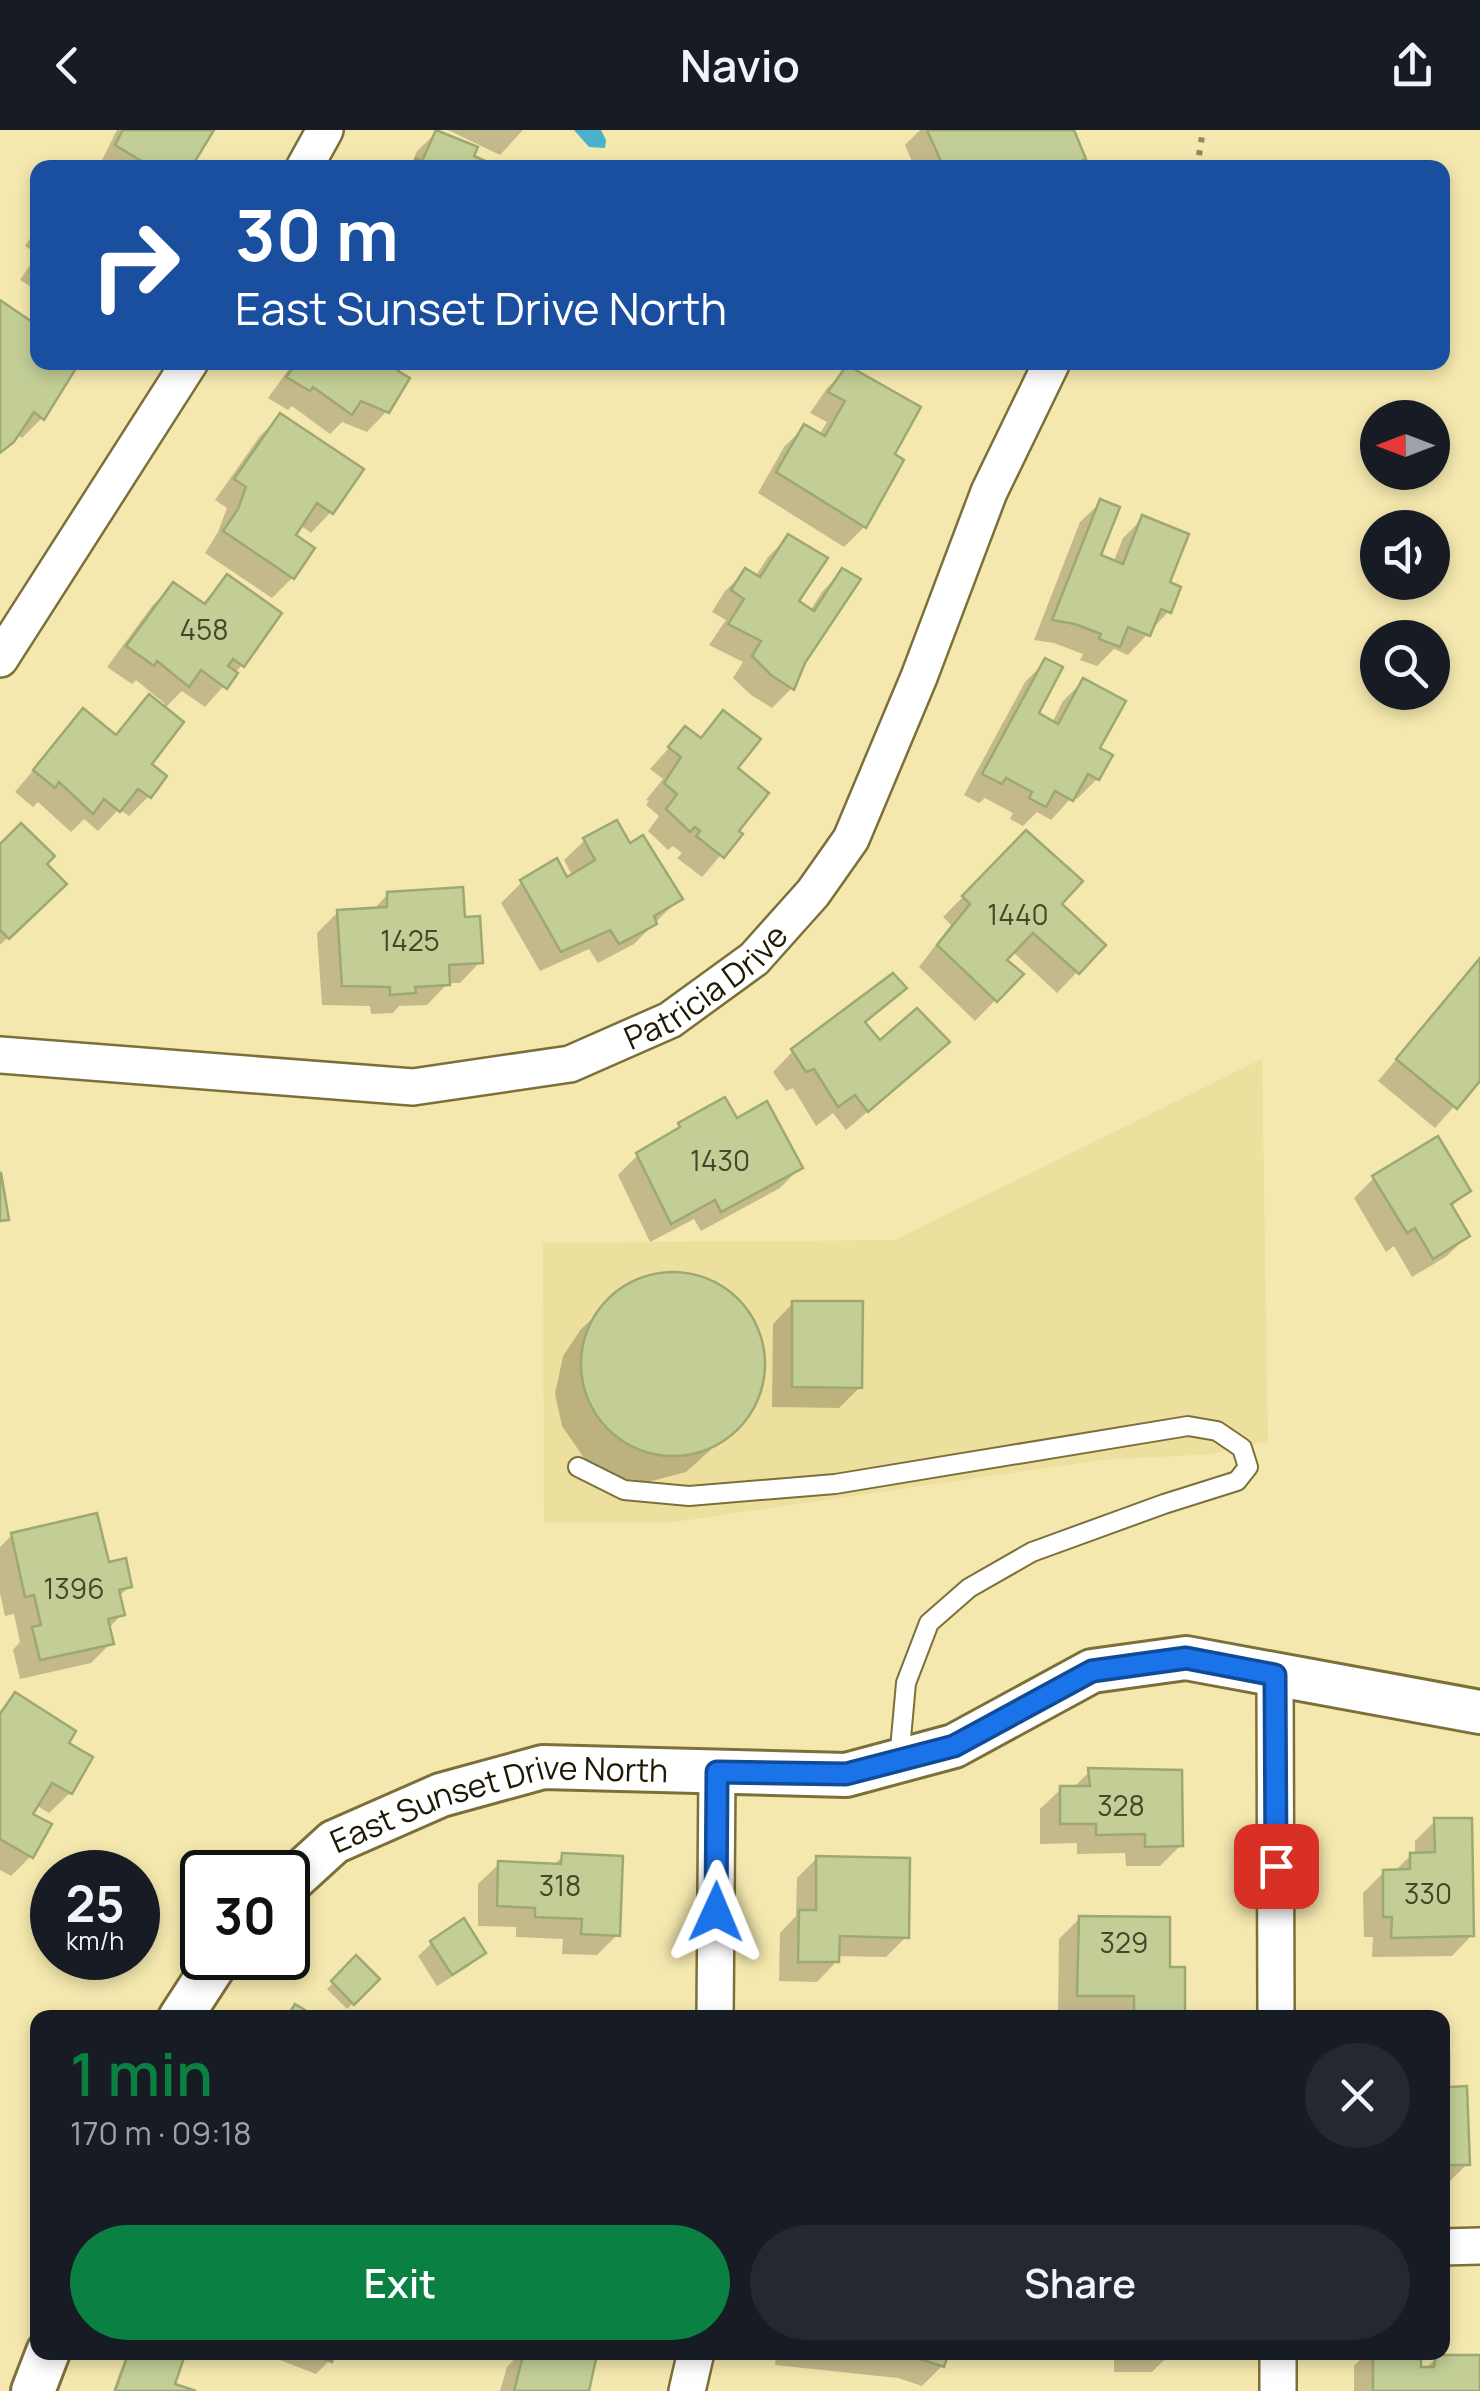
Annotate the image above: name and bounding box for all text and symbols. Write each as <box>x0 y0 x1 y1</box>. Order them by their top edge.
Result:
text: Navio <box>680 34 800 96</box>
icon: back <box>40 38 95 93</box>
icon: share <box>1385 38 1440 93</box>
text: 30 m <box>235 186 399 282</box>
icon: right <box>70 200 200 330</box>
text: East Sunset Drive North <box>235 277 727 339</box>
north arrow <box>1360 400 1450 490</box>
map controls <box>1360 400 1450 710</box>
button: sound <box>1360 510 1450 600</box>
house number: 458 <box>180 610 228 648</box>
button: search <box>1360 620 1450 710</box>
house number: 1440 <box>987 895 1049 933</box>
street label: Patricia Drive <box>617 914 797 1060</box>
house number: 1425 <box>380 921 440 959</box>
house number: 1430 <box>690 1141 750 1179</box>
house number: 1396 <box>43 1569 105 1607</box>
street label: East Sunset Drive North <box>323 1745 669 1863</box>
house number: 328 <box>1097 1786 1145 1824</box>
pin <box>1234 1824 1319 1909</box>
icon: arrive <box>1249 1839 1304 1894</box>
speed limit sign: 30 <box>180 1850 310 1980</box>
position arrow <box>664 1860 768 1964</box>
house number: 318 <box>539 1866 581 1904</box>
text: 25 <box>65 1869 125 1937</box>
house number: 330 <box>1404 1874 1452 1912</box>
text: km/h <box>66 1923 124 1958</box>
house number: 329 <box>1100 1923 1148 1961</box>
text: 1 min <box>70 2032 213 2114</box>
button: close <box>1305 2043 1410 2148</box>
text: 170 m · 09:18 <box>70 2111 252 2155</box>
button: Exit <box>70 2225 730 2340</box>
button: Share <box>750 2225 1410 2340</box>

